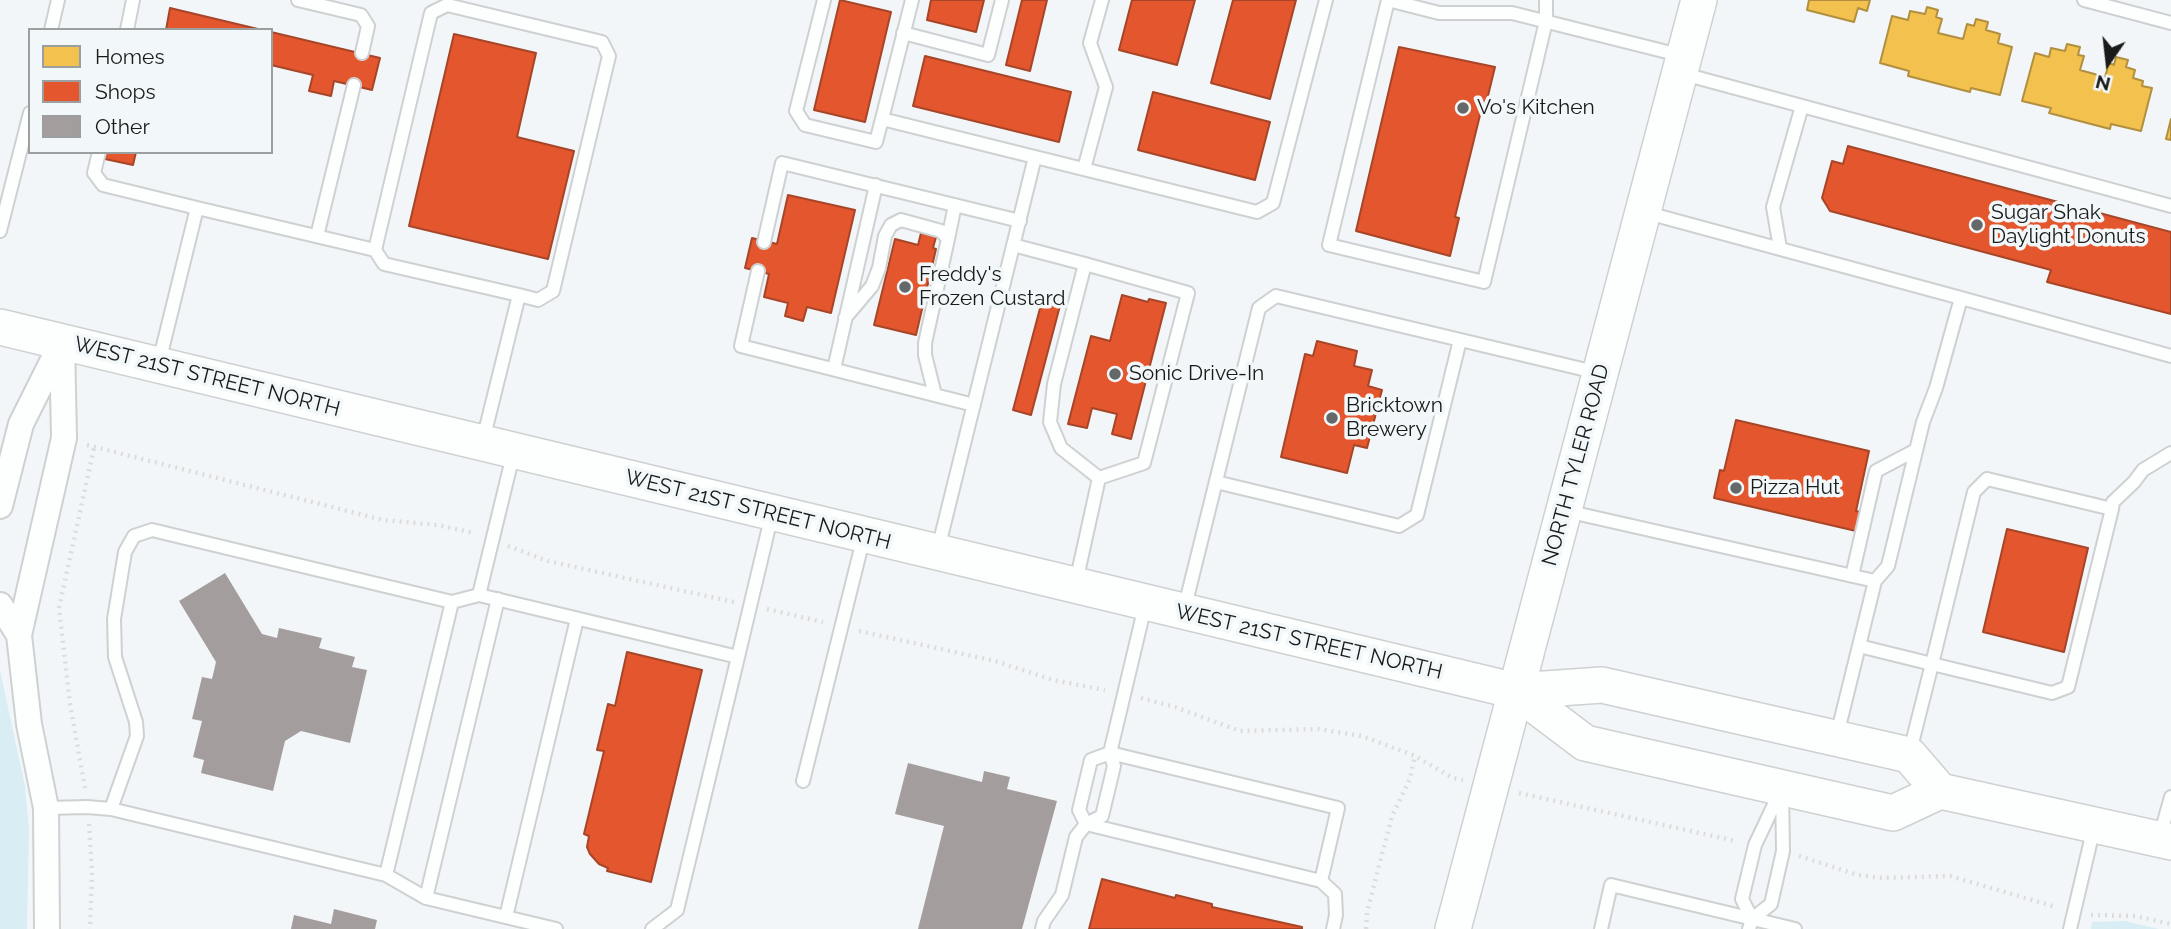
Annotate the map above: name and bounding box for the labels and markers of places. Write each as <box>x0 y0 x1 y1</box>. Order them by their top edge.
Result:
place label: Vo's Kitchen <box>1477 95 1595 121</box>
marker: Vo's Kitchen <box>1455 100 1471 116</box>
place label: Sugar Shak Daylight Donuts <box>1991 200 2146 250</box>
marker: Sugar Shak Daylight Donuts <box>1969 217 1985 233</box>
place label: Freddy's Frozen Custard <box>919 262 1066 312</box>
marker: Freddy's Frozen Custard <box>897 279 913 295</box>
place label: Sonic Drive-In <box>1129 361 1264 387</box>
marker: Sonic Drive-In <box>1107 366 1123 382</box>
place label: Bricktown Brewery <box>1346 393 1443 443</box>
marker: Bricktown Brewery <box>1324 410 1340 426</box>
place label: Pizza Hut <box>1750 475 1840 501</box>
marker: Pizza Hut <box>1728 480 1744 496</box>

